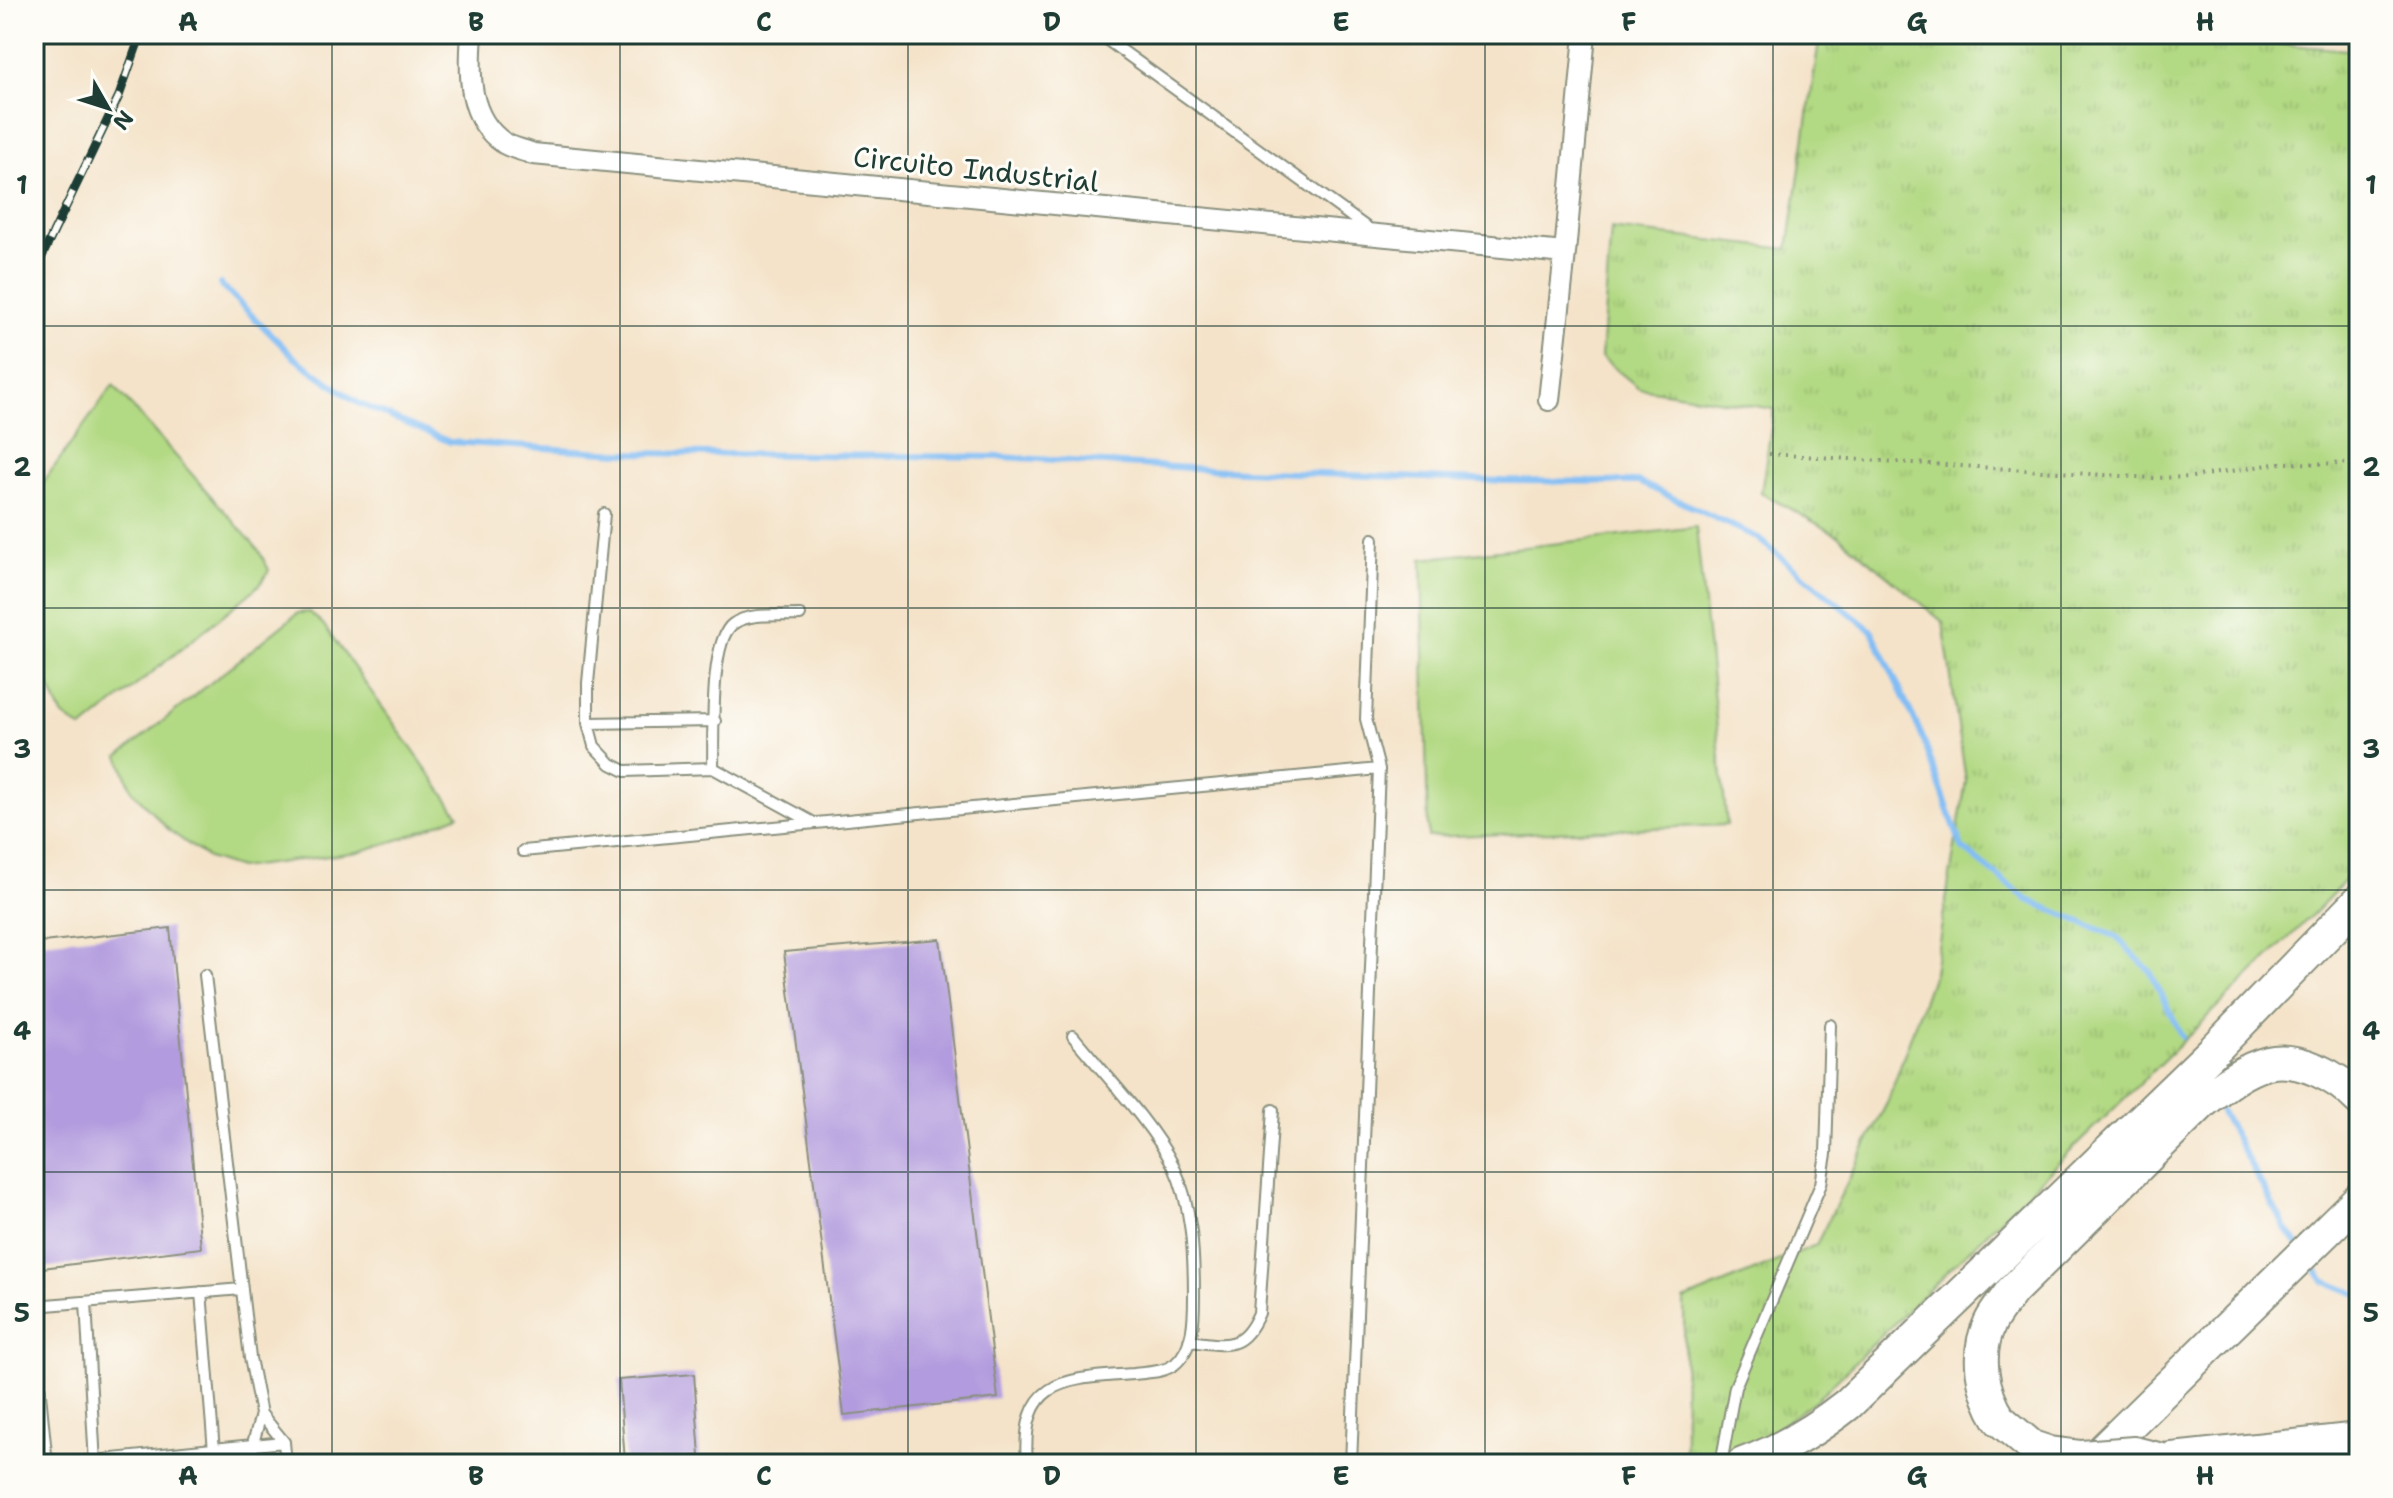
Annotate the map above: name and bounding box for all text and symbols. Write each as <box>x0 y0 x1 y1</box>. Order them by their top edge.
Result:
text: A <box>178 4 198 39</box>
text: B <box>468 4 484 39</box>
text: C <box>756 4 772 39</box>
text: D <box>1043 4 1061 39</box>
text: E <box>1332 4 1350 39</box>
text: F <box>1621 4 1637 39</box>
text: G <box>1907 4 1928 39</box>
text: H <box>2196 4 2214 39</box>
north arrow <box>68 68 148 148</box>
text: N <box>106 104 140 136</box>
street label: Circuito Industrial <box>851 137 1101 201</box>
text: 1 <box>16 167 28 202</box>
text: 1 <box>2365 167 2377 202</box>
text: 2 <box>13 449 31 484</box>
text: 2 <box>2362 449 2380 484</box>
text: 3 <box>13 731 31 766</box>
text: 3 <box>2362 731 2380 766</box>
text: 4 <box>13 1013 31 1048</box>
text: 4 <box>2362 1013 2380 1048</box>
text: 5 <box>14 1295 30 1330</box>
text: 5 <box>2363 1295 2379 1330</box>
text: A <box>178 1458 198 1493</box>
text: B <box>468 1458 484 1493</box>
text: C <box>756 1458 772 1493</box>
text: D <box>1043 1458 1061 1493</box>
text: E <box>1332 1458 1350 1493</box>
text: F <box>1621 1458 1637 1493</box>
text: G <box>1907 1458 1928 1493</box>
text: H <box>2196 1458 2214 1493</box>

